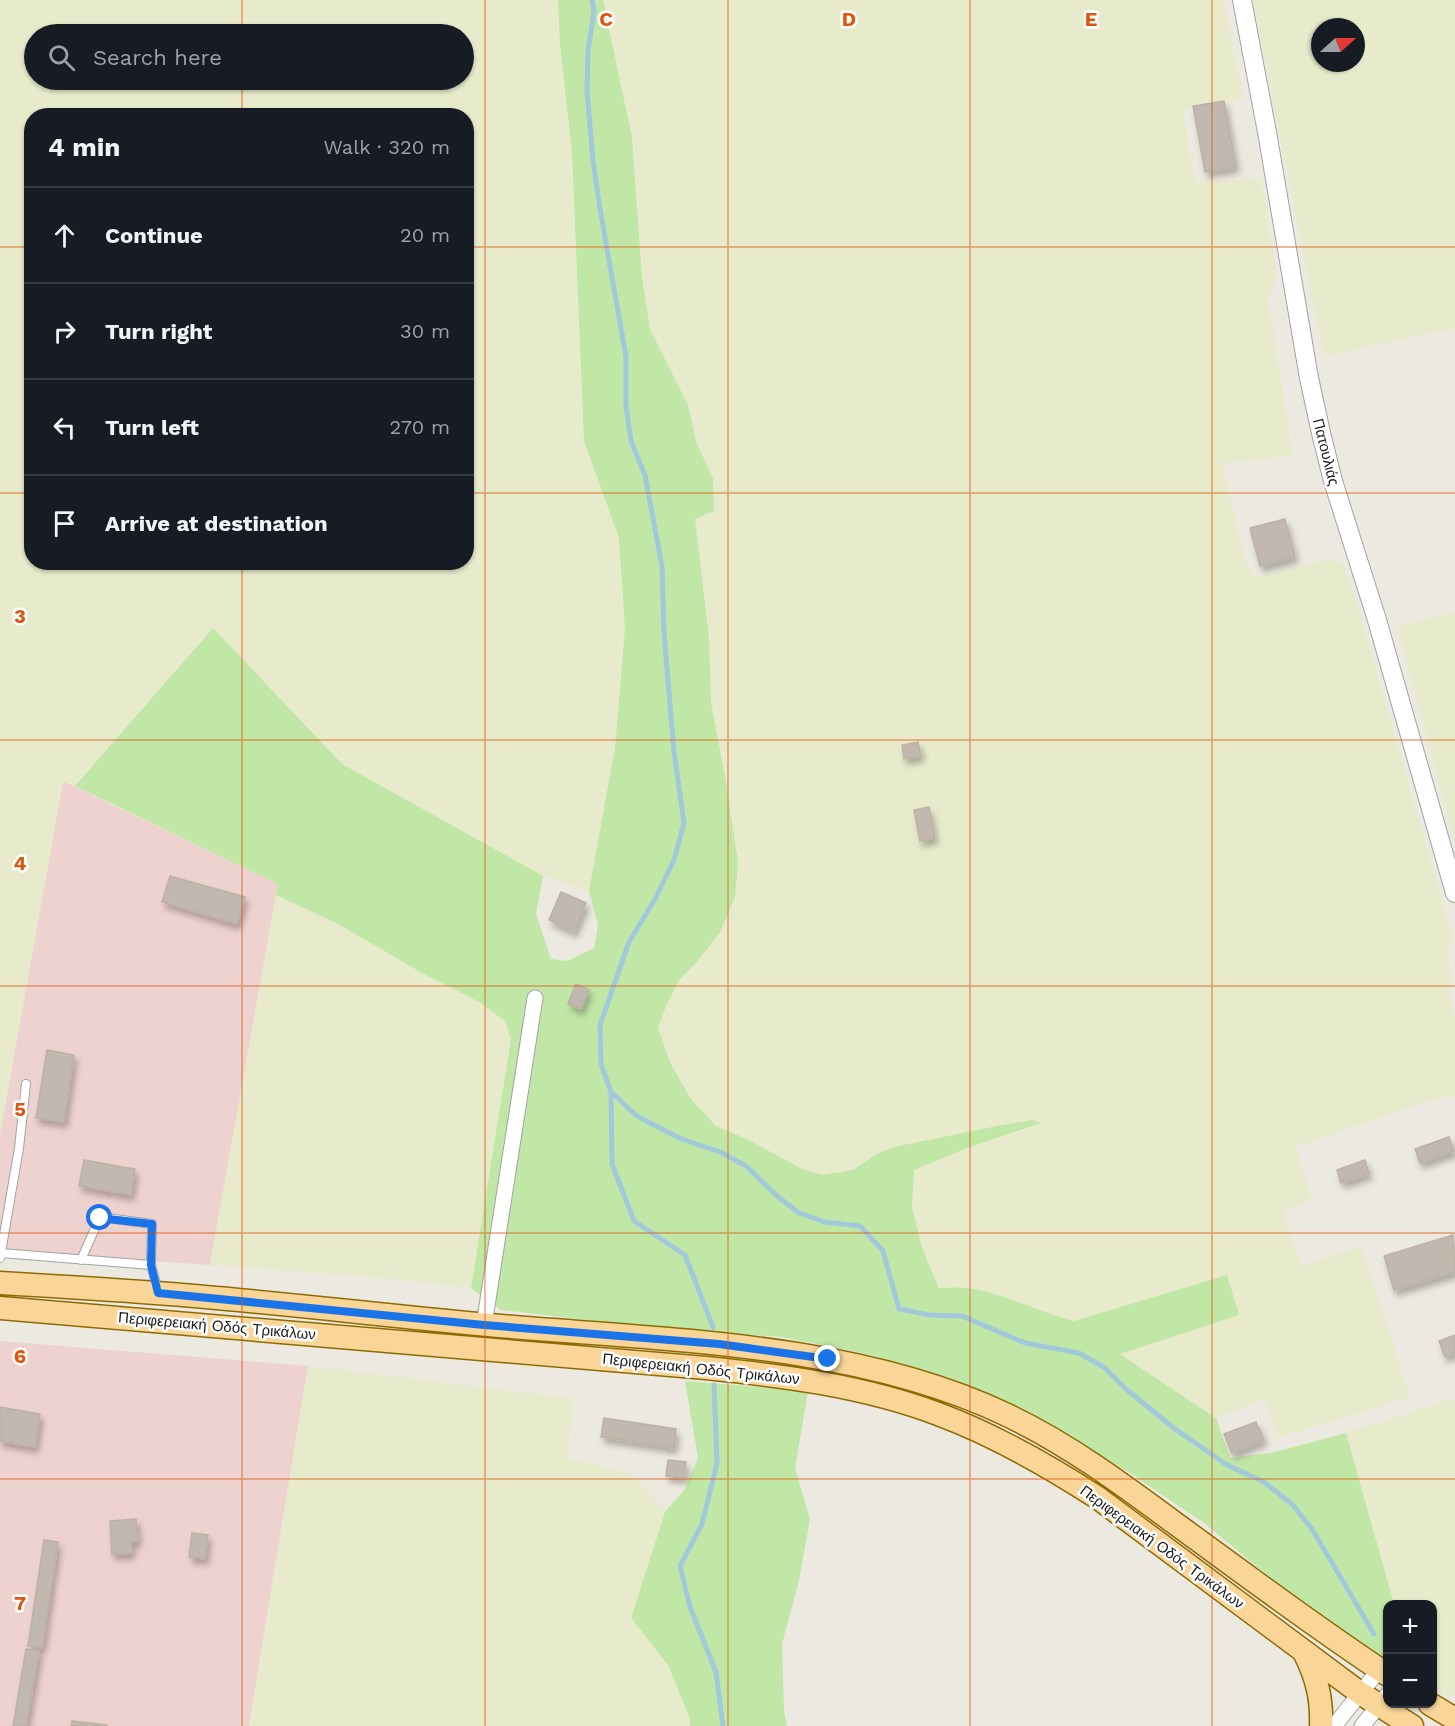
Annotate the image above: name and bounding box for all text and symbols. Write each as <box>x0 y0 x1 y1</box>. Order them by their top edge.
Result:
text: C <box>599 7 613 31</box>
text: D <box>842 7 856 31</box>
text: E <box>1085 7 1097 31</box>
north arrow <box>1311 18 1365 72</box>
search box <box>24 24 474 90</box>
icon: search <box>45 41 78 74</box>
text: Search here <box>93 45 222 70</box>
text: 4 min <box>48 132 120 162</box>
text: Walk · 320 m <box>323 135 450 159</box>
icon: ahead <box>48 219 81 252</box>
text: Continue <box>105 223 203 248</box>
text: 20 m <box>400 223 450 247</box>
icon: right <box>48 315 81 348</box>
text: Turn right <box>105 319 212 344</box>
text: 30 m <box>400 319 450 343</box>
icon: left <box>48 411 81 444</box>
text: Turn left <box>105 415 199 440</box>
text: 270 m <box>390 415 450 439</box>
street label: Πατουλιάς <box>1309 417 1343 487</box>
icon: arrive <box>48 507 81 540</box>
text: Arrive at destination <box>105 511 328 536</box>
text: 3 <box>14 604 26 628</box>
text: 4 <box>14 851 27 875</box>
text: 5 <box>14 1097 26 1121</box>
route start <box>86 1204 112 1230</box>
street label: Περιφερειακή Οδός Τρικάλων <box>117 1308 317 1344</box>
text: 6 <box>14 1344 26 1368</box>
route end <box>814 1345 840 1371</box>
street label: Περιφερειακή Οδός Τρικάλων <box>602 1350 800 1388</box>
street label: Περιφερειακή Οδός Τρικάλων <box>1077 1481 1247 1613</box>
text: 7 <box>14 1591 26 1615</box>
map controls <box>1383 1600 1437 1708</box>
button: + <box>1383 1600 1437 1654</box>
button: − <box>1383 1654 1437 1708</box>

